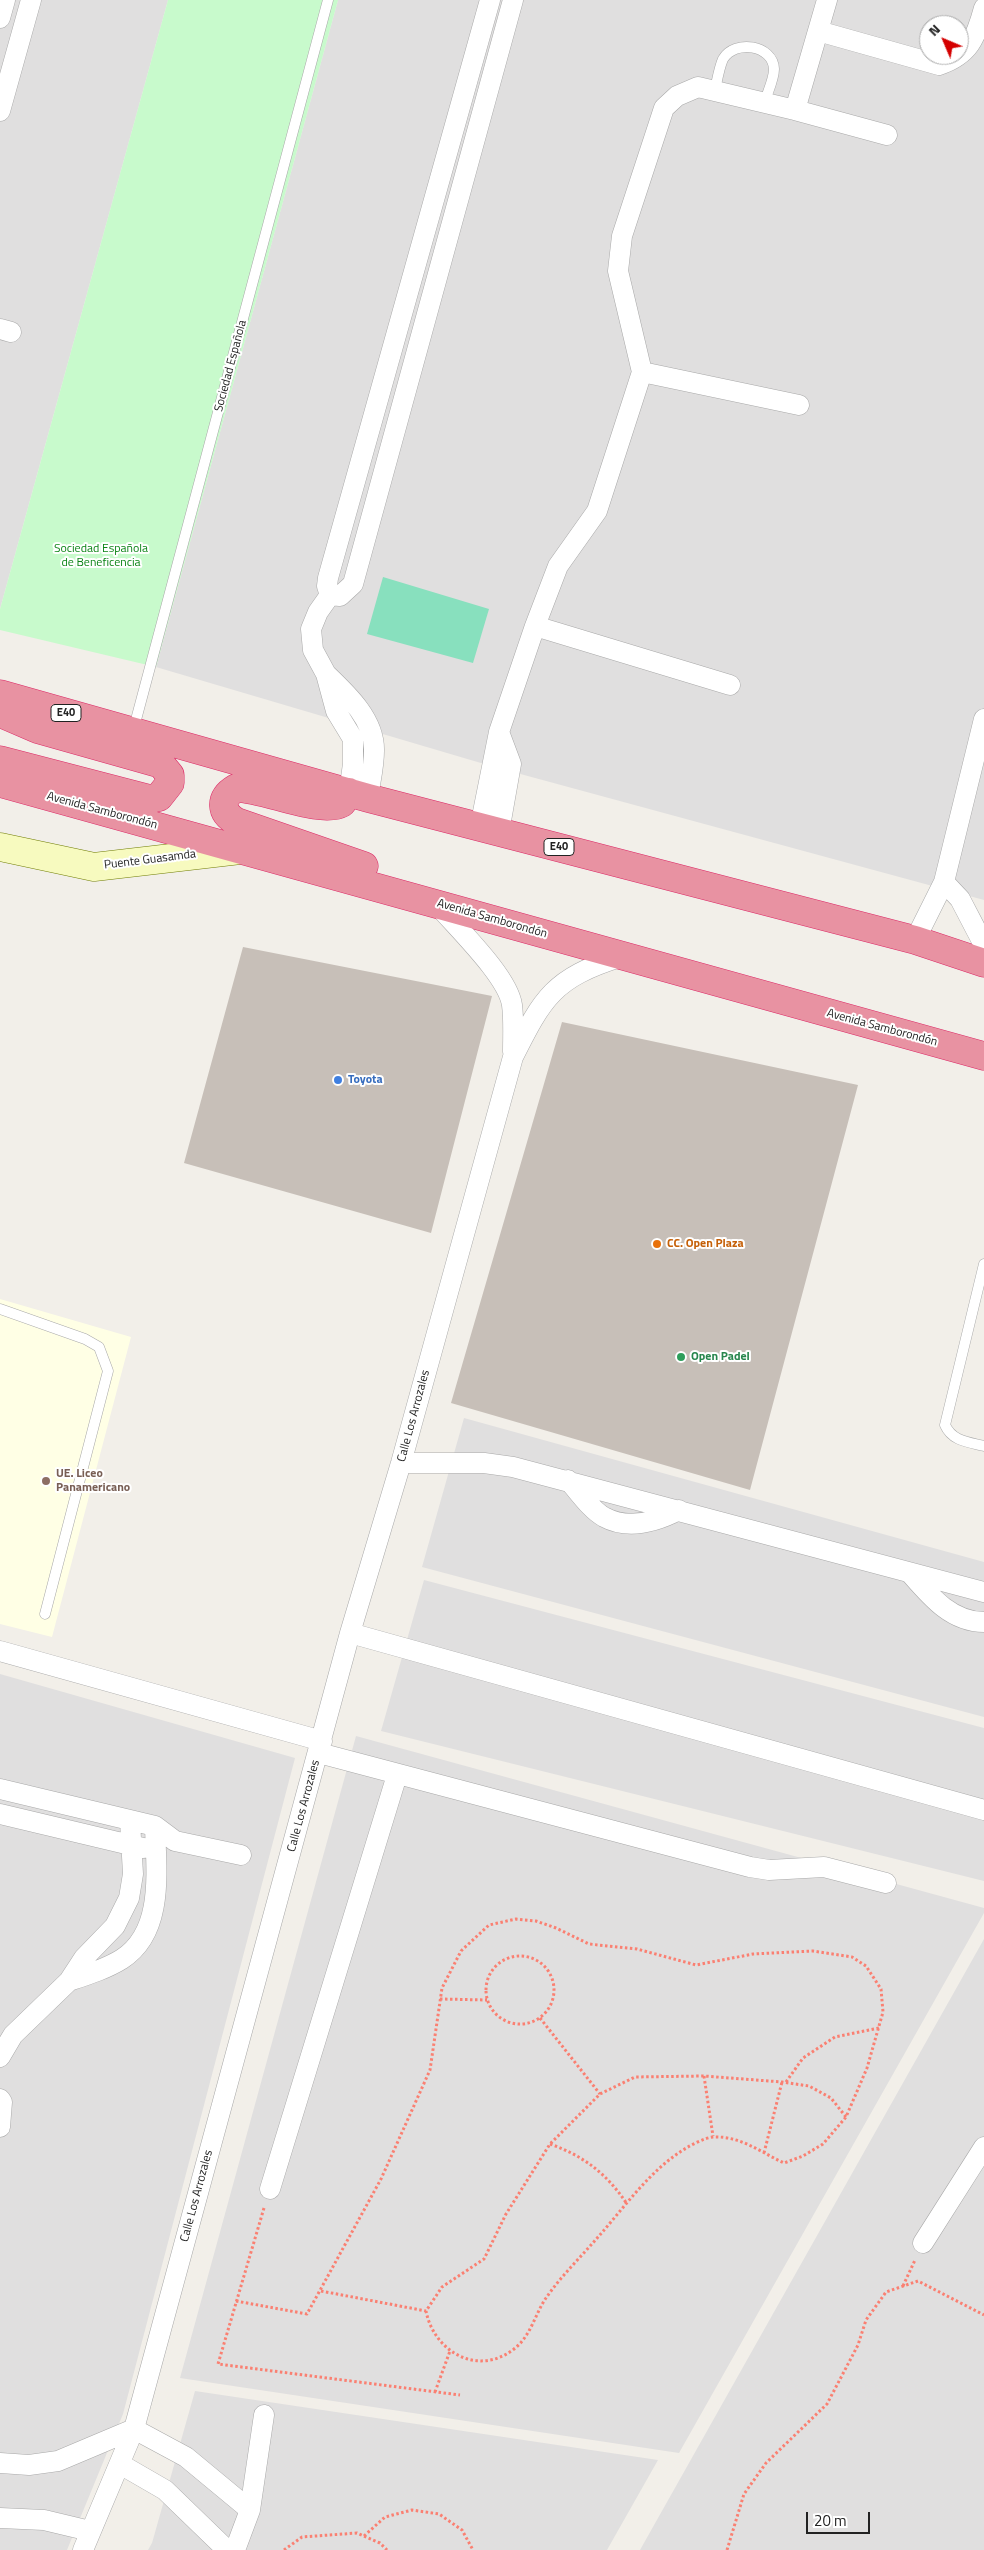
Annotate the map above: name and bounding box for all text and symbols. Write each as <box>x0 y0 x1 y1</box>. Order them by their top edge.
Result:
north arrow <box>919 15 969 65</box>
text: N <box>923 19 945 41</box>
street label: Sociedad Española <box>212 319 250 413</box>
park label: Sociedad Española de Beneficencia <box>54 542 148 570</box>
road number: E40 <box>51 704 81 721</box>
street label: Avenida Samborondón <box>45 789 159 833</box>
road number: E40 <box>544 839 574 856</box>
street label: Puente Guasamda <box>103 847 197 873</box>
street label: Avenida Samborondón <box>435 896 549 942</box>
street label: Avenida Samborondón <box>825 1006 939 1050</box>
place label: Toyota <box>348 1073 383 1087</box>
marker: Toyota <box>332 1074 344 1086</box>
place label: CC. Open Plaza <box>667 1237 744 1251</box>
marker: CC. Open Plaza <box>651 1238 663 1250</box>
place label: Open Padel <box>691 1350 750 1364</box>
marker: Open Padel <box>675 1351 687 1363</box>
street label: Calle Los Arrozales <box>395 1368 433 1464</box>
place label: UE. Liceo Panamericano <box>56 1467 130 1495</box>
marker: UE. Liceo Panamericano <box>40 1475 52 1487</box>
street label: Calle Los Arrozales <box>285 1758 323 1854</box>
street label: Calle Los Arrozales <box>178 2148 216 2244</box>
scale bar <box>809 2502 873 2534</box>
text: 20 m <box>814 2509 847 2532</box>

